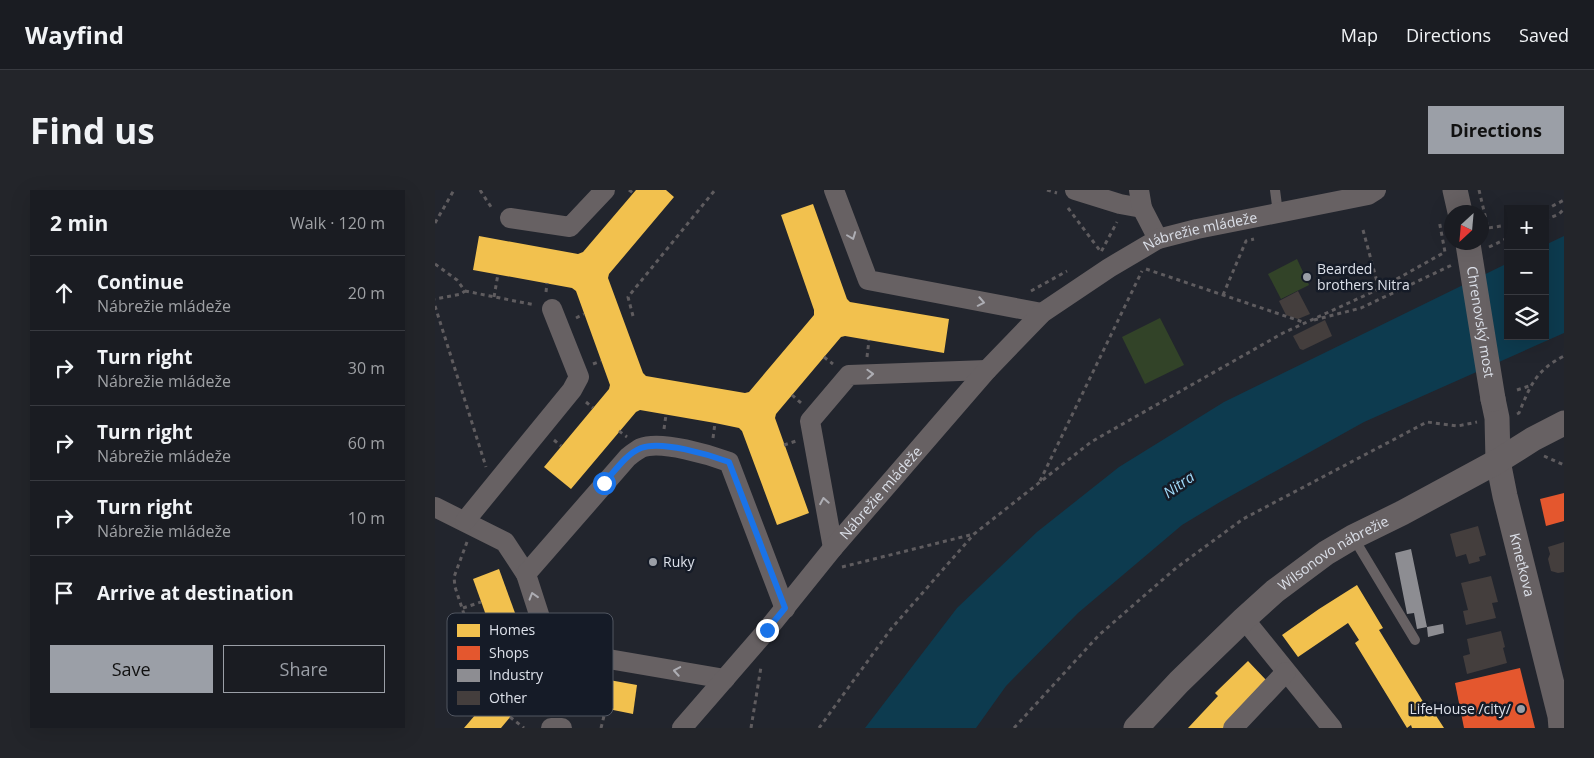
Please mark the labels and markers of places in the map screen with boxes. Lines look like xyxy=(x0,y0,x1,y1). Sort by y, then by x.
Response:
place label: Bearded brothers Nitra xyxy=(1317,259,1410,294)
marker: Bearded brothers Nitra xyxy=(1301,271,1313,283)
place label: Ruky xyxy=(663,552,696,571)
marker: Ruky xyxy=(647,556,659,568)
place label: LifeHouse /city/ xyxy=(1410,699,1511,718)
marker: LifeHouse /city/ xyxy=(1515,703,1527,715)

